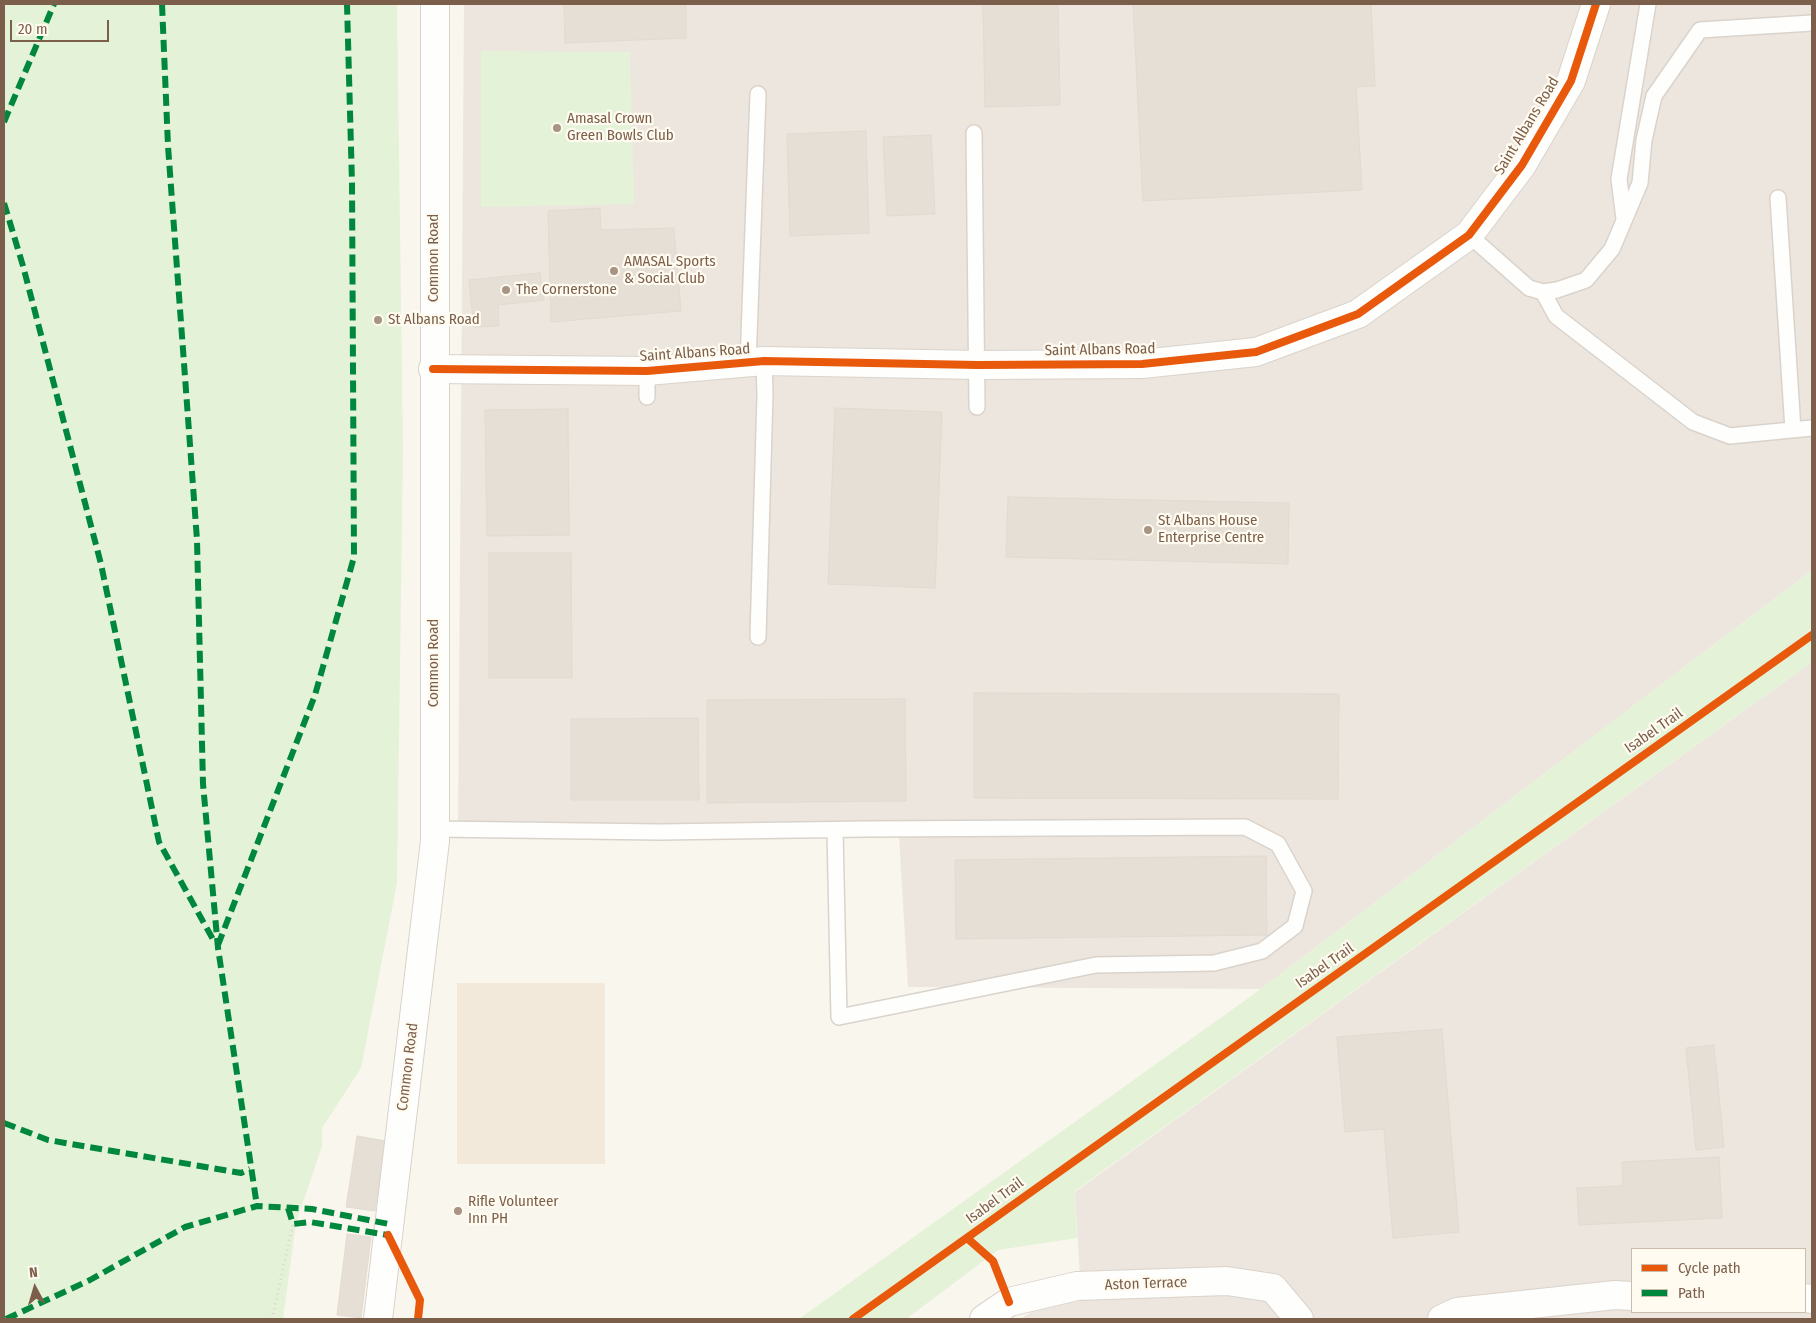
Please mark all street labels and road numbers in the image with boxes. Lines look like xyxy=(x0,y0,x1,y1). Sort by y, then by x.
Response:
street label: Saint Albans Road xyxy=(1491,74,1563,178)
street label: Common Road xyxy=(425,214,443,302)
street label: Saint Albans Road xyxy=(639,340,751,366)
street label: Saint Albans Road xyxy=(1044,340,1156,360)
street label: Common Road xyxy=(425,619,443,707)
street label: Isabel Trail xyxy=(1621,704,1687,758)
street label: Isabel Trail xyxy=(1292,939,1358,993)
street label: Common Road xyxy=(394,1022,422,1112)
street label: Isabel Trail xyxy=(963,1174,1027,1228)
street label: Aston Terrace xyxy=(1104,1274,1188,1294)

